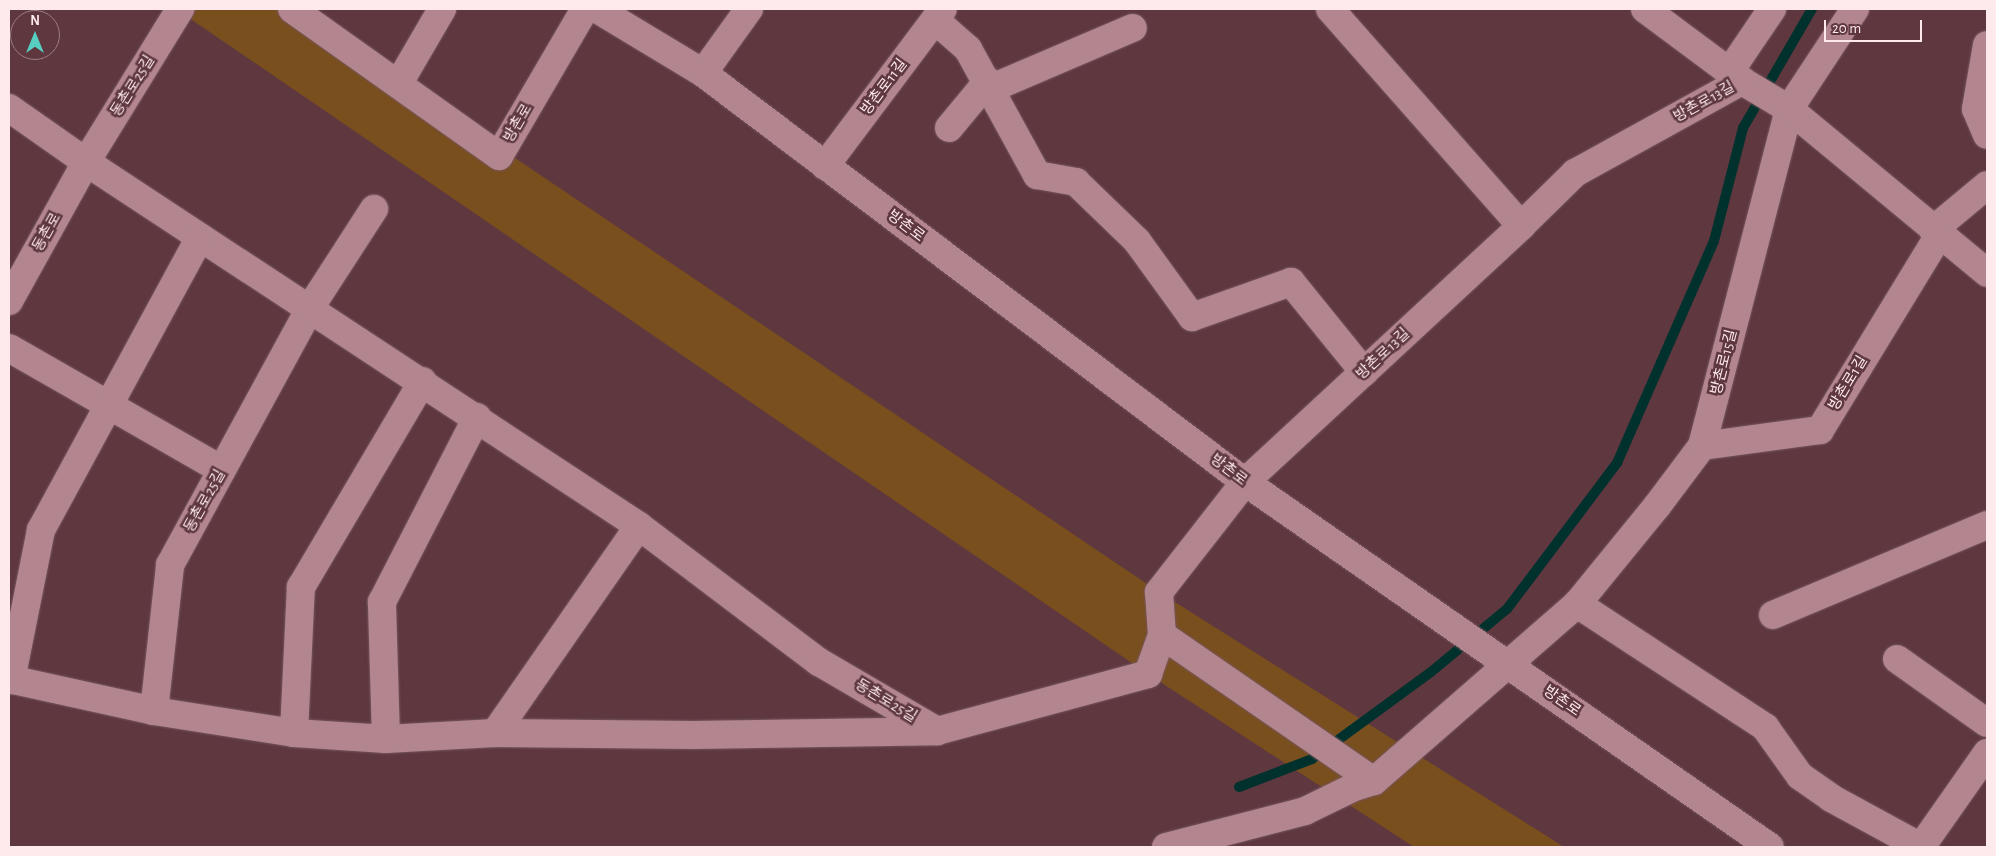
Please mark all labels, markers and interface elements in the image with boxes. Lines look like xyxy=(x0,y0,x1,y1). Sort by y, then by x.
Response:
north arrow xyxy=(10,10,60,60)
scale bar xyxy=(1826,10,1924,42)
text: N xyxy=(30,14,40,28)
text: 20 m xyxy=(1832,21,1861,36)
street label: 동촌로25길 xyxy=(107,52,159,120)
street label: 방촌로11길 xyxy=(857,55,911,119)
street label: 방촌로13길 xyxy=(1671,78,1737,126)
street label: 방촌로 xyxy=(500,101,536,145)
street label: 방촌로 xyxy=(884,206,928,246)
street label: 동촌로 xyxy=(29,210,65,254)
street label: 방촌로13길 xyxy=(1353,325,1413,383)
street label: 방촌로15길 xyxy=(1707,327,1741,397)
street label: 방촌로1길 xyxy=(1825,352,1871,414)
street label: 방촌로 xyxy=(1207,450,1251,490)
street label: 동촌로25길 xyxy=(181,467,229,535)
street label: 동촌로25길 xyxy=(852,676,920,726)
street label: 방촌로 xyxy=(1540,682,1584,720)

